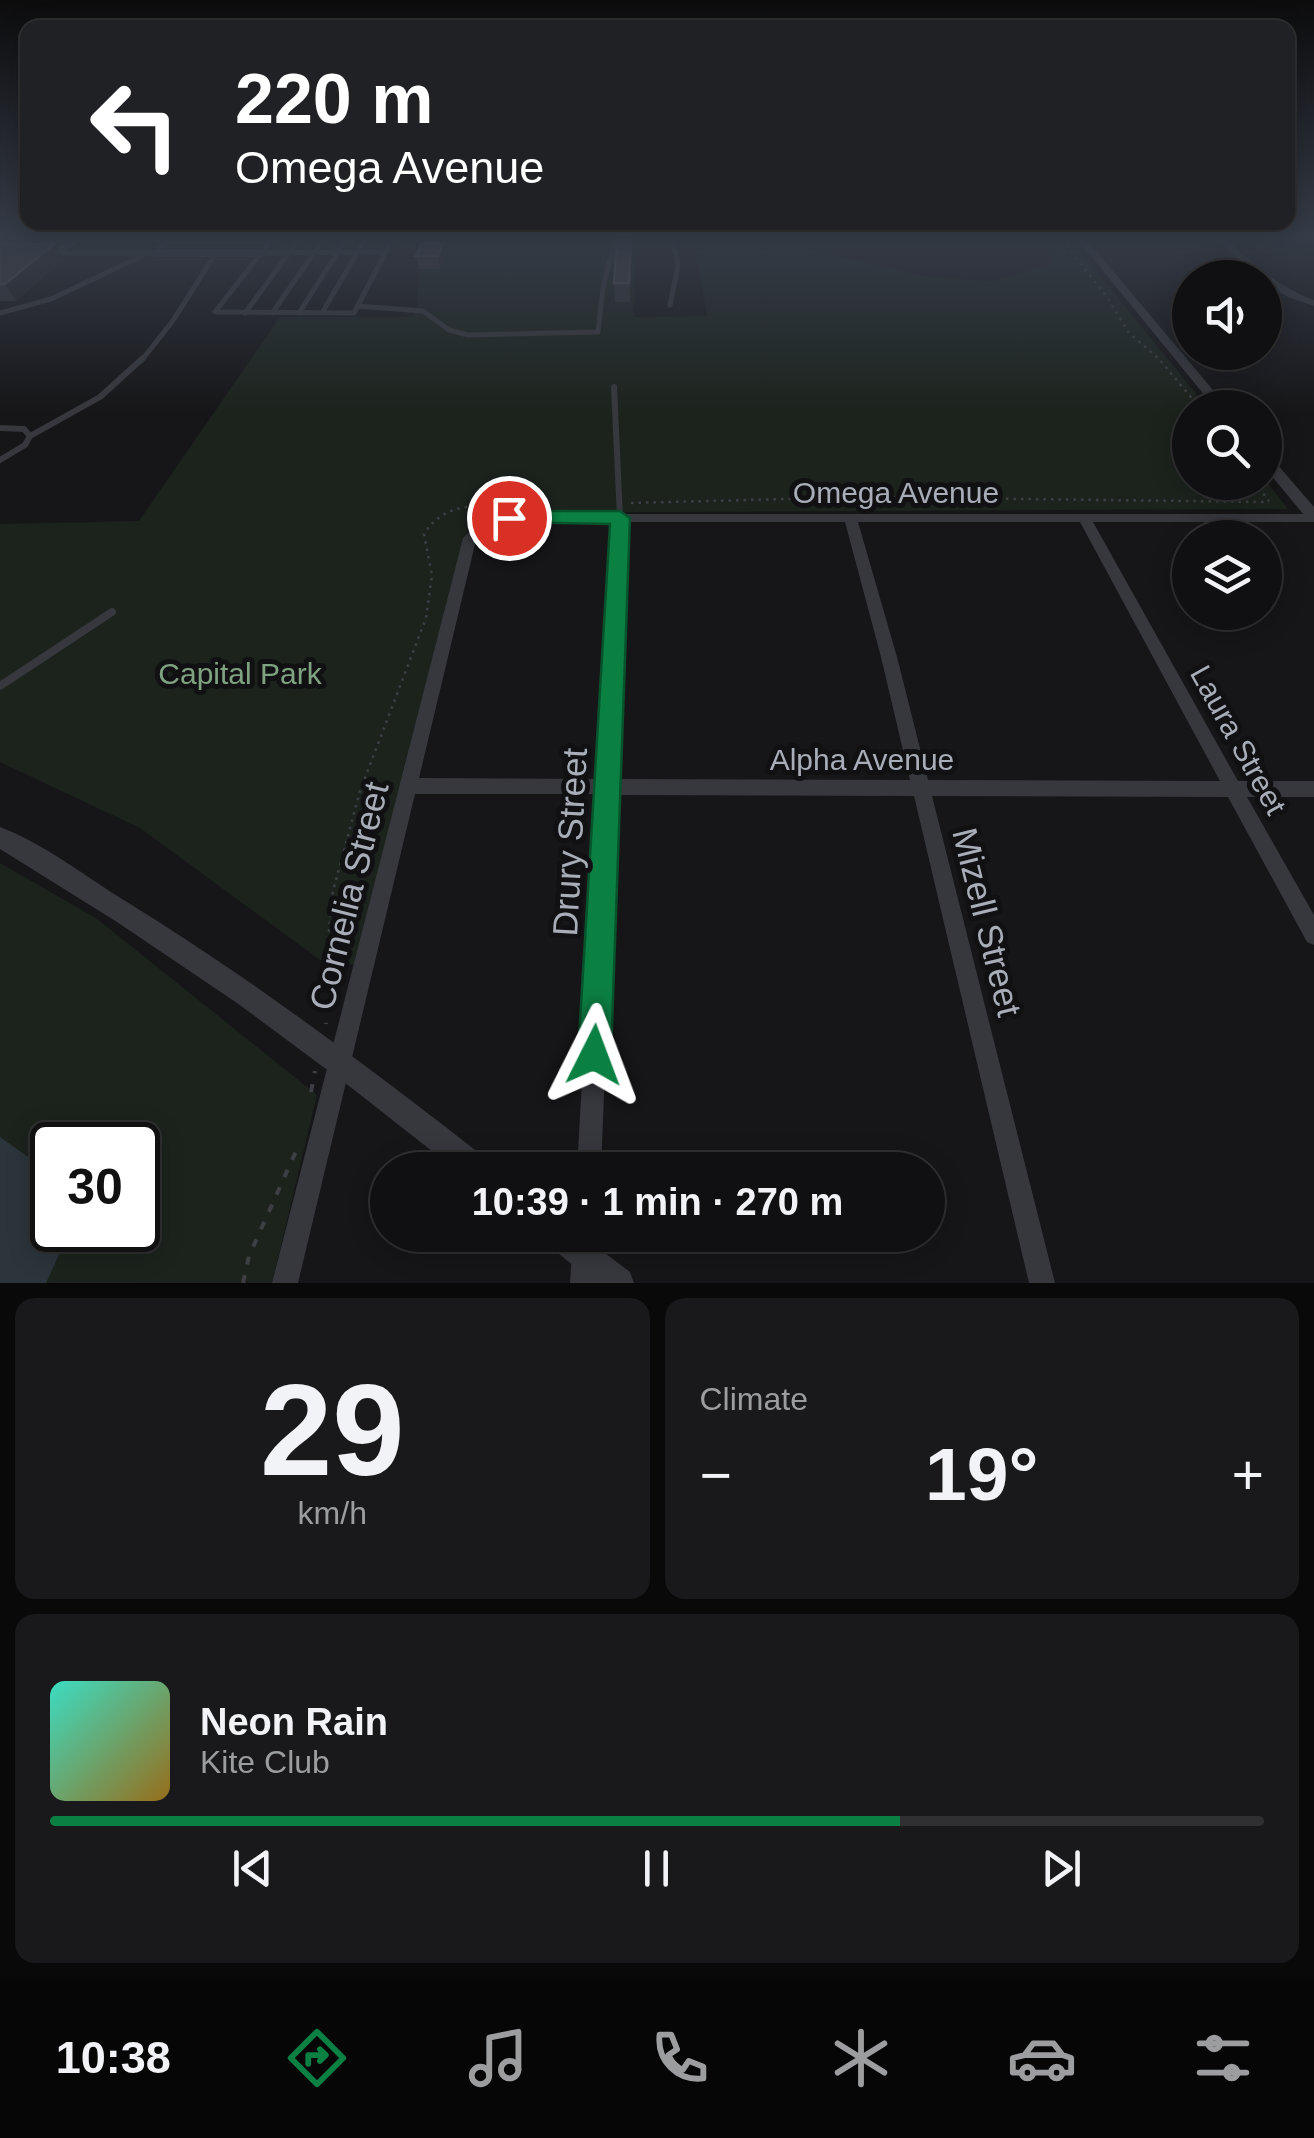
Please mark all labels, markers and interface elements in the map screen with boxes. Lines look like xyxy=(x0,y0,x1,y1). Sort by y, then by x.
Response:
icon: left xyxy=(70,60,200,190)
text: 220 m xyxy=(235,60,433,138)
text: Omega Avenue xyxy=(235,142,544,193)
map controls xyxy=(1172,260,1282,630)
button: sound xyxy=(1172,260,1282,370)
button: search xyxy=(1172,390,1282,500)
pin xyxy=(467,476,552,561)
street label: Omega Avenue xyxy=(793,476,999,509)
icon: arrive xyxy=(482,491,537,546)
button: layers xyxy=(1172,520,1282,630)
park label: Capital Park xyxy=(158,657,323,690)
street label: Laura Street xyxy=(1184,660,1293,821)
street label: Alpha Avenue xyxy=(770,743,954,776)
street label: Drury Street xyxy=(545,746,594,937)
street label: Cornelia Street xyxy=(301,778,396,1014)
street label: Mizell Street xyxy=(945,824,1030,1020)
position arrow xyxy=(542,1003,646,1107)
speed limit sign: 30 xyxy=(30,1122,160,1252)
text: 10:39 · 1 min · 270 m xyxy=(472,1181,843,1223)
text: 29 xyxy=(260,1357,405,1503)
text: Climate xyxy=(700,1381,808,1417)
text: 19° xyxy=(925,1432,1038,1516)
text: − xyxy=(700,1444,732,1506)
text: + xyxy=(1232,1444,1264,1506)
text: km/h xyxy=(298,1495,367,1531)
text: Neon Rain xyxy=(200,1701,388,1743)
text: Kite Club xyxy=(200,1744,330,1780)
icon: previous xyxy=(225,1841,280,1896)
icon: pause xyxy=(629,1841,684,1896)
icon: next xyxy=(1034,1841,1089,1896)
icon: directions xyxy=(282,2023,352,2093)
icon: music xyxy=(463,2023,533,2093)
icon: phone xyxy=(645,2023,715,2093)
icon: climate xyxy=(826,2023,896,2093)
icon: car xyxy=(1007,2023,1077,2093)
icon: filters xyxy=(1188,2023,1258,2093)
text: 10:38 xyxy=(56,2032,171,2083)

